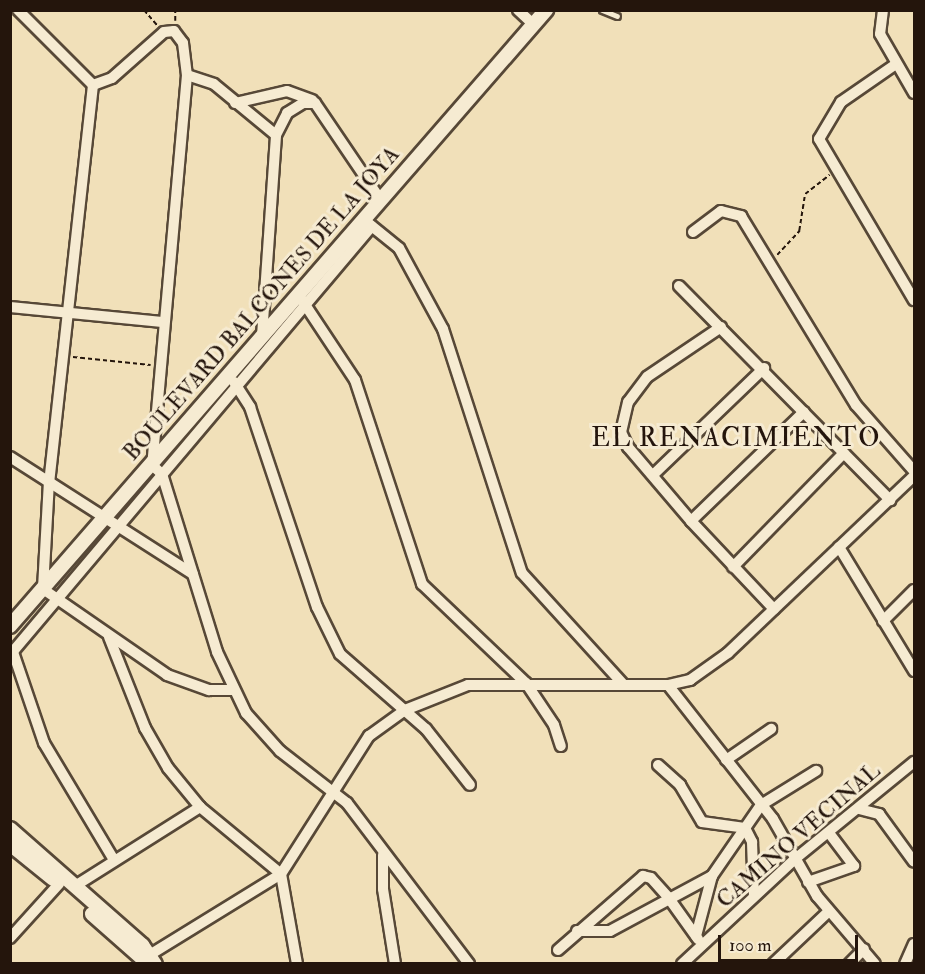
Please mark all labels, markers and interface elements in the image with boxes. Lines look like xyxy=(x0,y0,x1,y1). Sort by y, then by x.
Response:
street label: BOULEVARD BALCONES DE LA JOYA xyxy=(119,142,405,466)
district label: EL RENACIMIENTO xyxy=(591,423,881,455)
street label: CAMINO VECINAL xyxy=(712,758,886,914)
scale bar xyxy=(721,923,860,961)
text: 100 m xyxy=(729,934,772,957)

